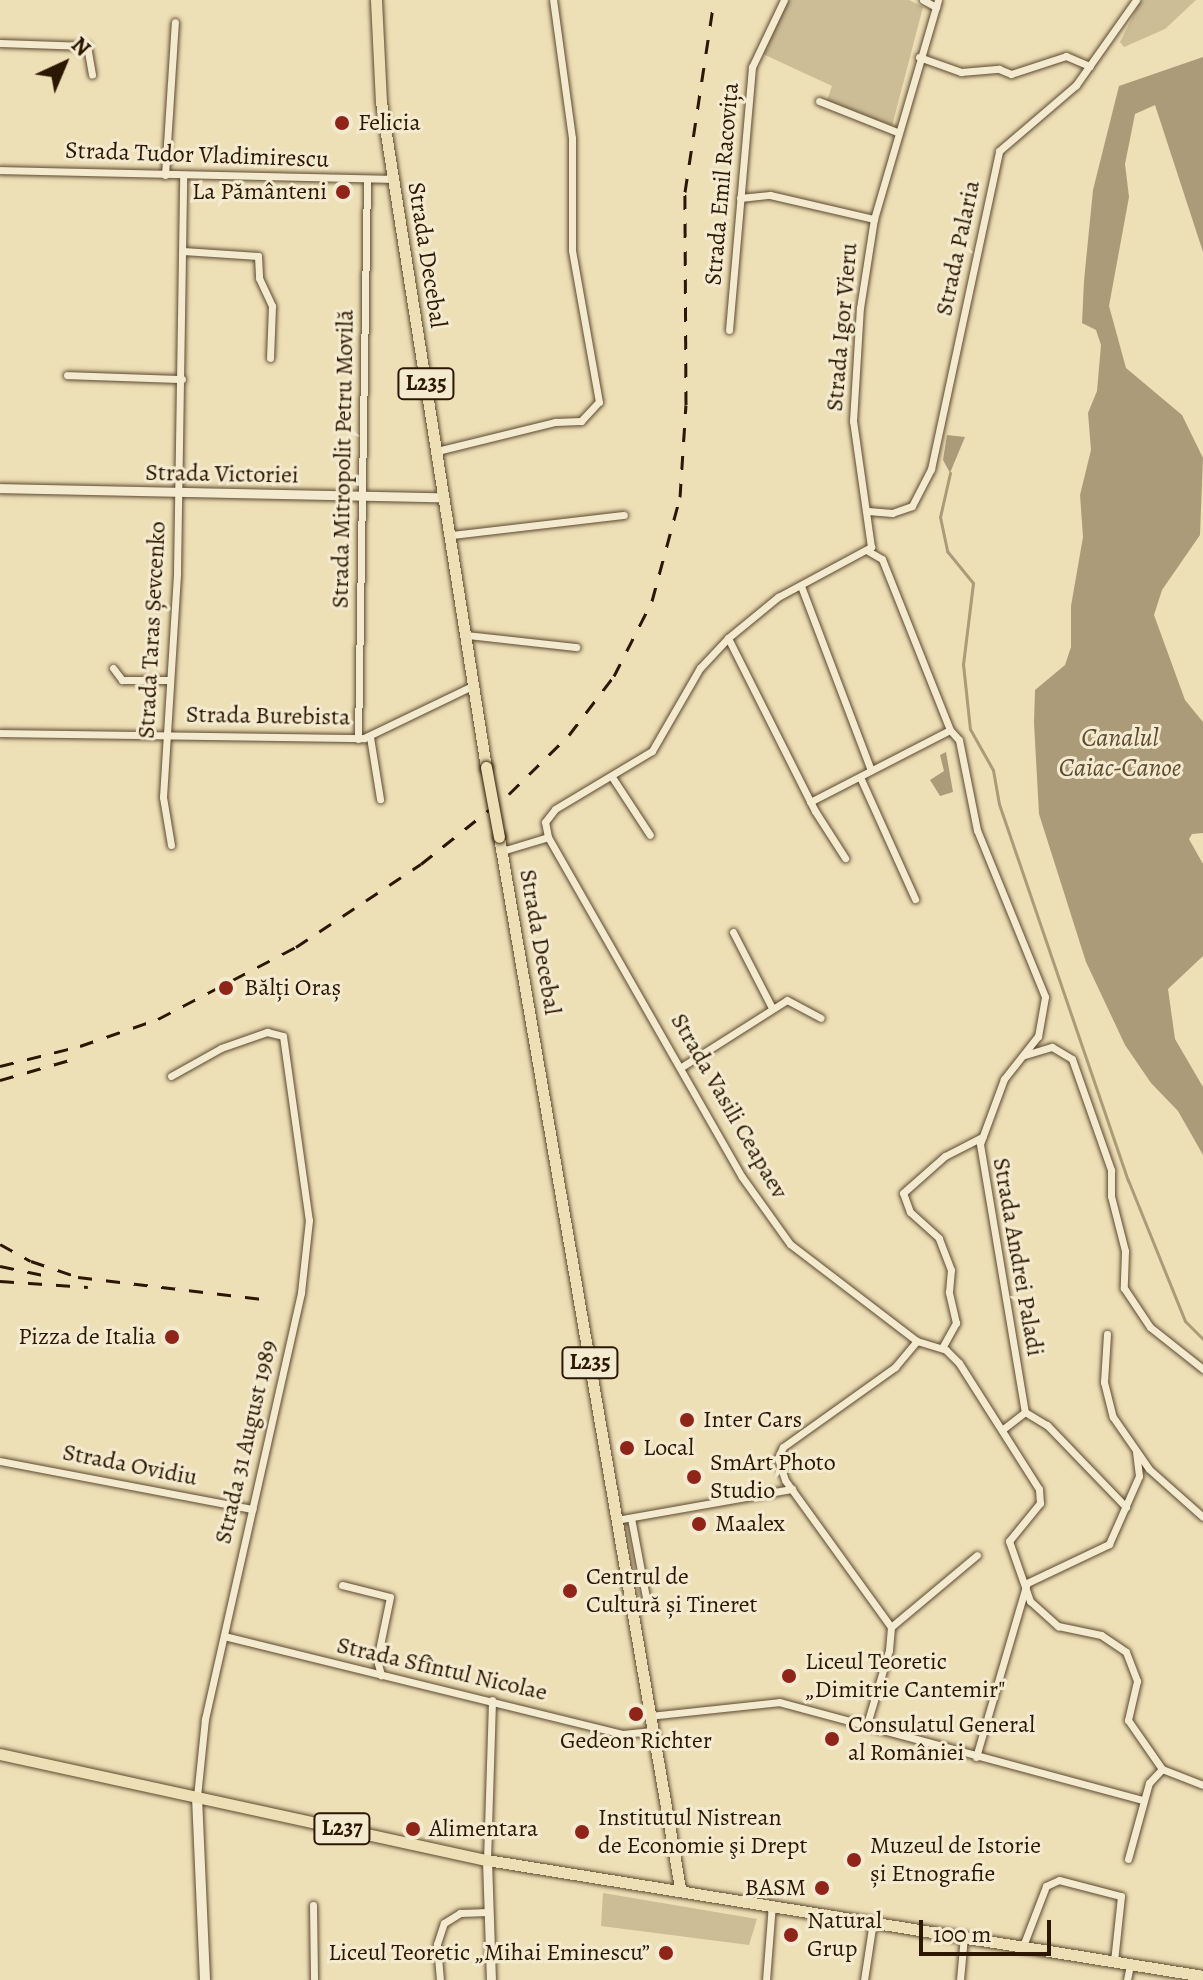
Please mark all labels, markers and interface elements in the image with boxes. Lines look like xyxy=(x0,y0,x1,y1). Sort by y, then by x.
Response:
north arrow xyxy=(24,24,104,104)
text: N xyxy=(64,30,97,63)
street label: Strada Emil Racovița xyxy=(699,81,745,287)
place label: Felicia xyxy=(358,109,421,137)
marker: Felicia xyxy=(333,114,351,132)
street label: Strada Tudor Vladimirescu xyxy=(65,136,329,174)
place label: La Pământeni xyxy=(192,178,327,206)
street label: Strada Palaria xyxy=(930,178,986,318)
street label: Strada Decebal xyxy=(401,180,453,330)
marker: La Pământeni xyxy=(334,183,352,201)
street label: Strada Igor Vieru xyxy=(820,242,864,412)
street label: Strada Mitropolit Petru Movilă xyxy=(326,309,360,609)
road number: L235 xyxy=(396,366,456,402)
street label: Strada Victoriei xyxy=(145,458,299,490)
street label: Strada Taras Șevcenko xyxy=(132,521,172,739)
street label: Strada Burebista xyxy=(186,700,350,732)
water label: Canalul Caiac-Canoe xyxy=(1059,722,1181,784)
street label: Strada Decebal xyxy=(513,867,567,1017)
place label: Bălți Oraș xyxy=(244,974,341,1002)
marker: Bălți Oraș xyxy=(215,977,237,999)
street label: Strada Vasili Ceapaev xyxy=(664,1008,794,1204)
street label: Strada Andrei Paladi xyxy=(986,1156,1050,1358)
place label: Pizza de Italia xyxy=(18,1323,156,1351)
marker: Pizza de Italia xyxy=(163,1328,181,1346)
street label: Strada 31 August 1989 xyxy=(209,1337,283,1547)
road number: L235 xyxy=(560,1345,620,1381)
place label: Inter Cars xyxy=(703,1406,802,1434)
marker: Inter Cars xyxy=(678,1411,696,1429)
place label: Local xyxy=(643,1434,694,1462)
street label: Strada Ovidiu xyxy=(60,1438,200,1492)
marker: Local xyxy=(618,1439,636,1457)
place label: SmArt Photo Studio xyxy=(710,1449,836,1505)
marker: SmArt Photo Studio xyxy=(685,1468,703,1486)
place label: Maalex xyxy=(715,1510,785,1538)
marker: Maalex xyxy=(690,1515,708,1533)
place label: Centrul de Cultură și Tineret xyxy=(586,1563,758,1619)
marker: Centrul de Cultură și Tineret xyxy=(561,1582,579,1600)
street label: Strada Sfîntul Nicolae xyxy=(334,1631,550,1707)
place label: Liceul Teoretic „Dimitrie Cantemir" xyxy=(805,1648,1005,1704)
marker: Liceul Teoretic „Dimitrie Cantemir" xyxy=(780,1667,798,1685)
marker: Gedeon Richter xyxy=(627,1705,645,1723)
place label: Consulatul General al României xyxy=(848,1711,1035,1767)
place label: Gedeon Richter xyxy=(560,1727,712,1755)
marker: Consulatul General al României xyxy=(823,1730,841,1748)
place label: Institutul Nistrean de Economie şi Drept xyxy=(598,1804,807,1860)
road number: L237 xyxy=(312,1811,372,1847)
place label: Alimentara xyxy=(429,1815,538,1843)
marker: Alimentara xyxy=(404,1820,422,1838)
marker: Institutul Nistrean de Economie şi Drept xyxy=(573,1823,591,1841)
place label: Muzeul de Istorie și Etnografie xyxy=(870,1832,1041,1888)
marker: Muzeul de Istorie și Etnografie xyxy=(845,1851,863,1869)
place label: BASM xyxy=(745,1874,806,1902)
marker: BASM xyxy=(813,1879,831,1897)
scale bar xyxy=(923,1904,1055,1954)
place label: Natural Grup xyxy=(807,1907,882,1963)
text: 100 m xyxy=(933,1918,992,1950)
marker: Natural Grup xyxy=(782,1926,800,1944)
place label: Liceul Teoretic „Mihai Eminescu” xyxy=(328,1939,650,1967)
marker: Liceul Teoretic „Mihai Eminescu” xyxy=(657,1944,675,1962)

